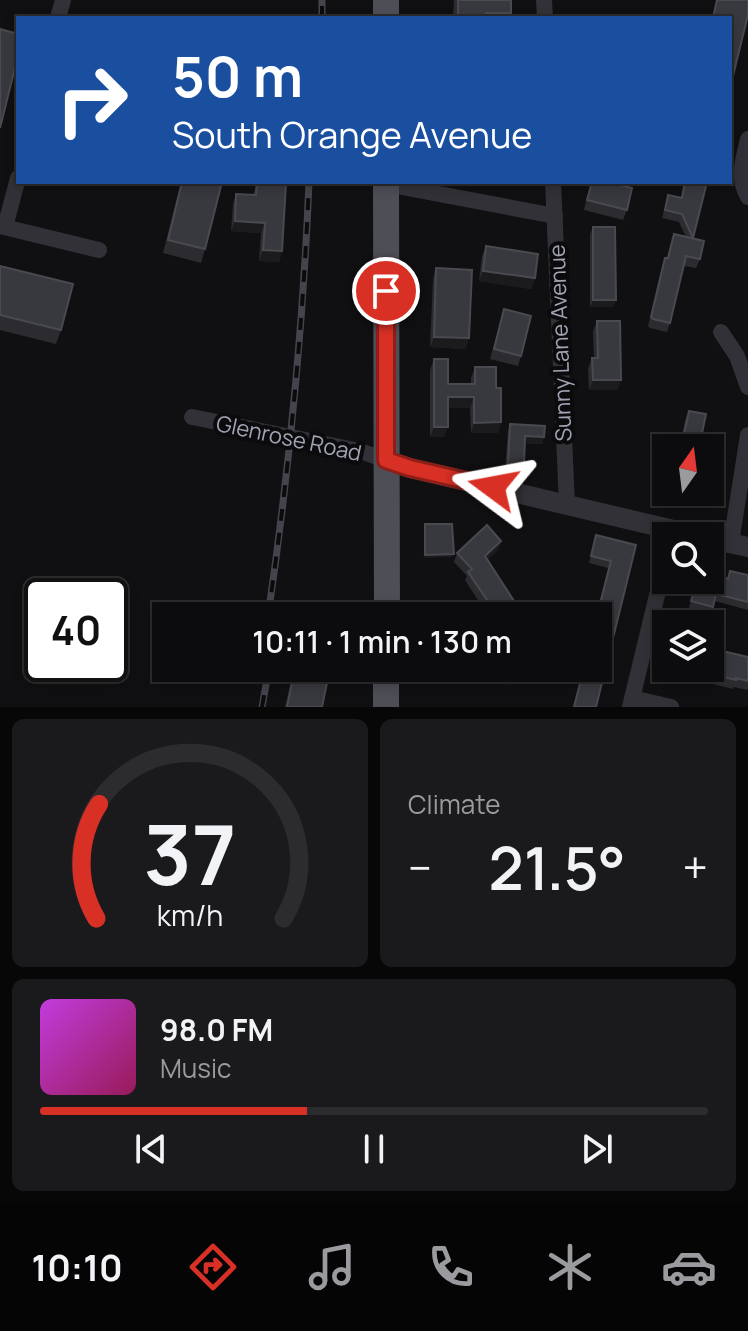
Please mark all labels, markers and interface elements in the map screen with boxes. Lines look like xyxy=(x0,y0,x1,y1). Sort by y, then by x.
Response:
text: 50 m xyxy=(172,37,303,114)
icon: right xyxy=(40,48,144,152)
text: South Orange Avenue xyxy=(172,110,532,159)
street label: Sunny Lane Avenue xyxy=(542,244,578,442)
pin xyxy=(352,257,420,325)
icon: arrive xyxy=(364,269,408,313)
street label: Glenrose Road xyxy=(214,408,364,468)
north arrow xyxy=(652,434,724,506)
map controls xyxy=(652,434,724,682)
position arrow xyxy=(451,445,535,529)
button: search xyxy=(652,522,724,594)
speed limit sign: 40 xyxy=(24,578,128,682)
button: layers xyxy=(652,610,724,682)
text: 10:11 · 1 min · 130 m xyxy=(252,621,512,662)
text: Climate xyxy=(408,786,500,822)
text: 37 xyxy=(144,796,236,910)
text: 21.5° xyxy=(489,826,626,908)
text: − xyxy=(408,837,432,897)
text: + xyxy=(683,837,708,897)
text: km/h xyxy=(157,896,223,935)
text: 98.0 FM xyxy=(160,1009,273,1050)
text: Music xyxy=(160,1050,231,1086)
icon: previous xyxy=(129,1127,173,1171)
icon: pause xyxy=(352,1127,396,1171)
icon: next xyxy=(575,1127,619,1171)
icon: directions xyxy=(185,1239,241,1295)
icon: music xyxy=(304,1239,360,1295)
icon: phone xyxy=(423,1239,479,1295)
icon: climate xyxy=(542,1239,598,1295)
icon: car xyxy=(661,1239,717,1295)
text: 10:10 xyxy=(31,1243,123,1292)

